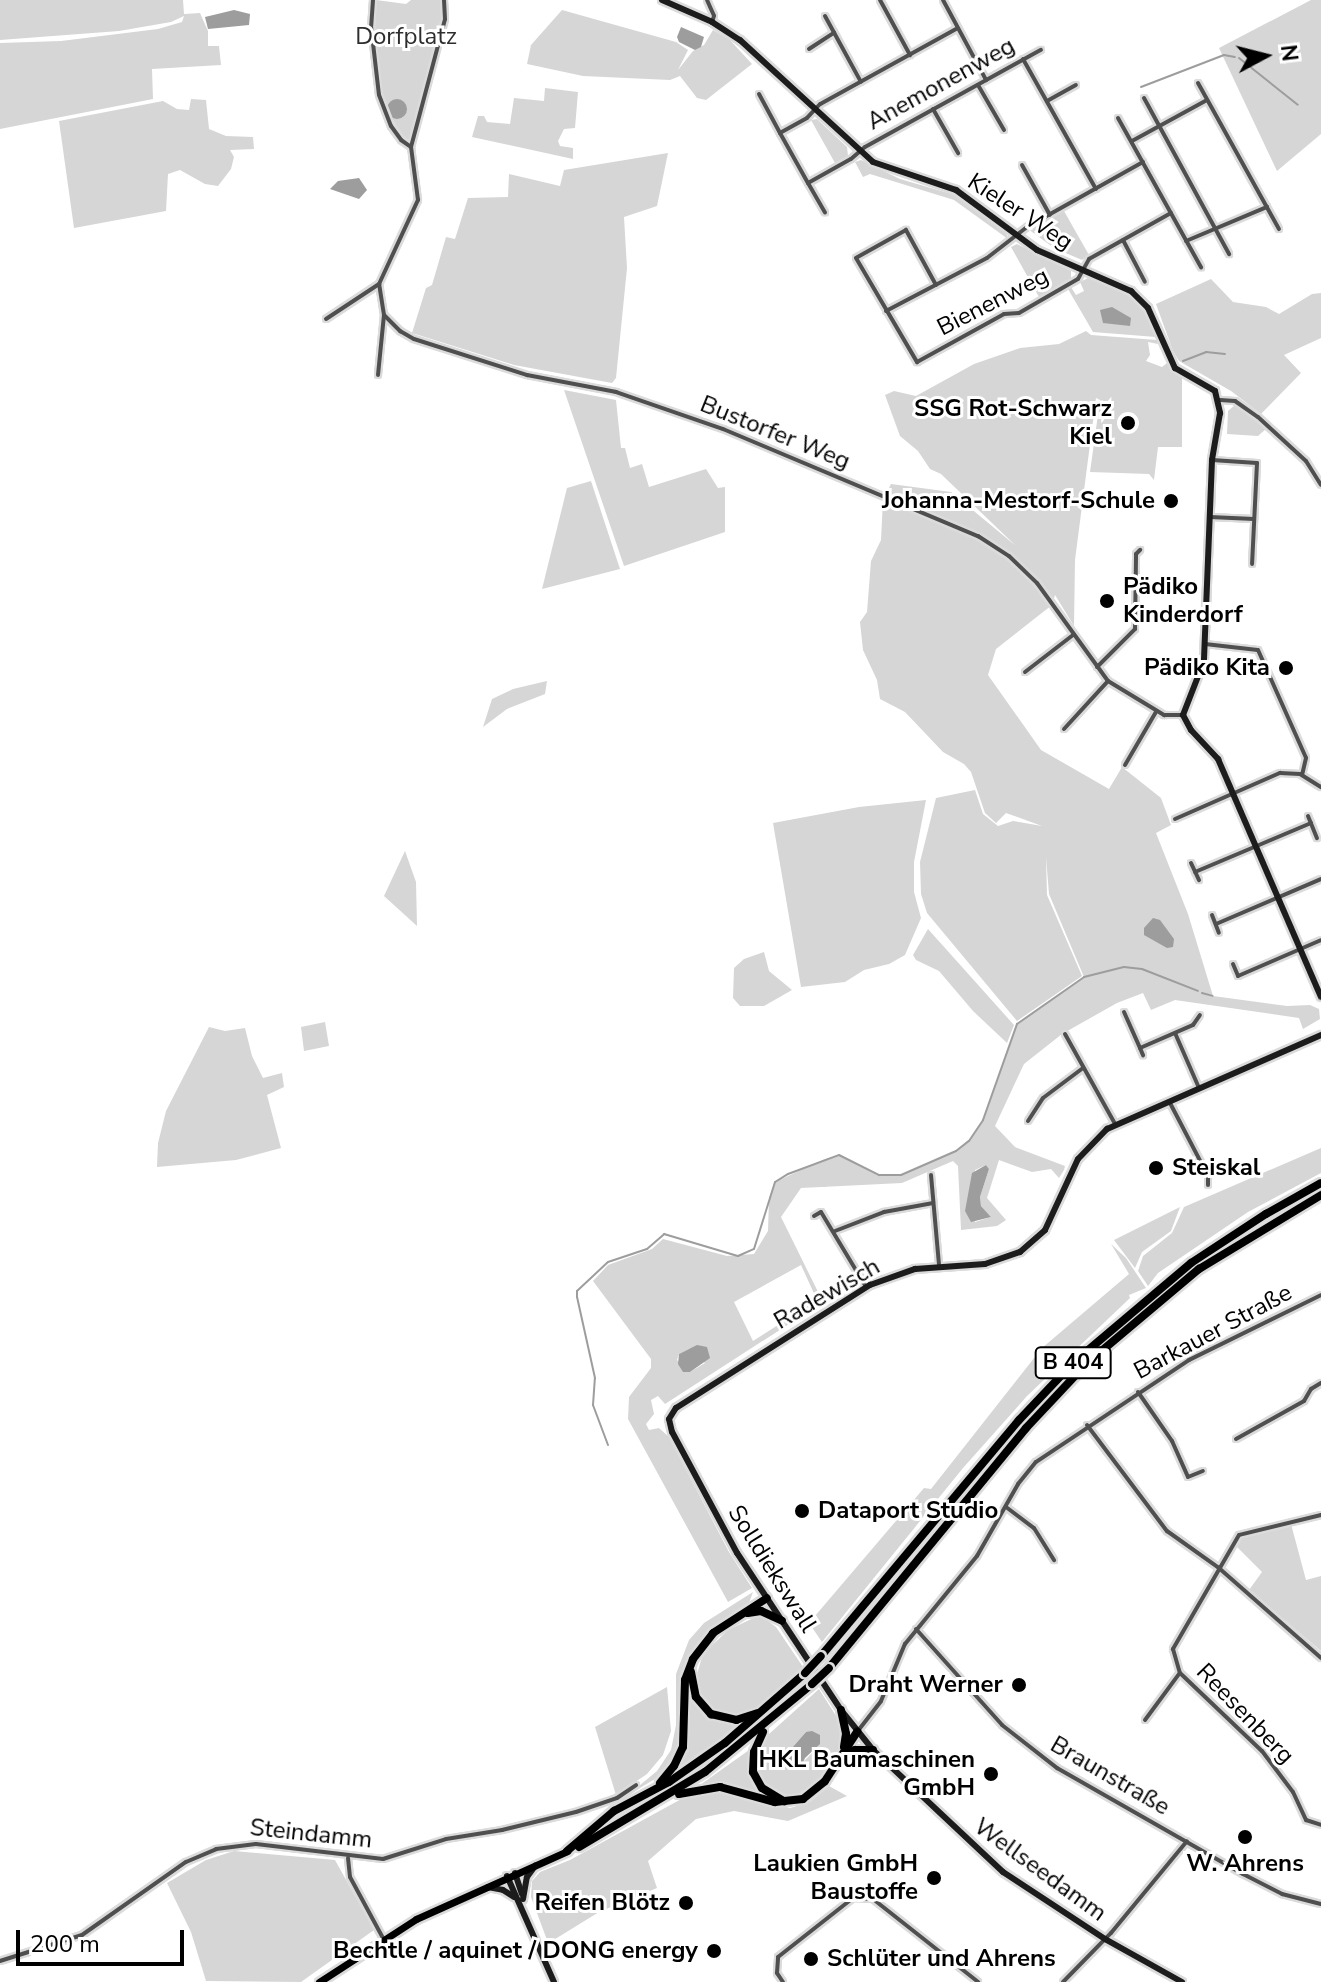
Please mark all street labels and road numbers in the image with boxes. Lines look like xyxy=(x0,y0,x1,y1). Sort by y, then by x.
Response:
street label: Anemonenweg xyxy=(862,32,1020,136)
street label: Kieler Weg xyxy=(962,167,1078,257)
street label: Bienenweg xyxy=(932,262,1054,342)
street label: Bustorfer Weg xyxy=(696,390,854,476)
street label: Radewisch xyxy=(769,1252,885,1336)
street label: Barkauer Straße xyxy=(1129,1278,1297,1386)
road number: B 404 xyxy=(1033,1345,1113,1381)
street label: Solldiekswall xyxy=(722,1500,822,1638)
street label: Reesenberg xyxy=(1190,1658,1300,1770)
street label: Braunstraße xyxy=(1045,1730,1175,1822)
street label: Wellseedamm xyxy=(968,1812,1112,1928)
street label: Steindamm xyxy=(248,1813,374,1855)

